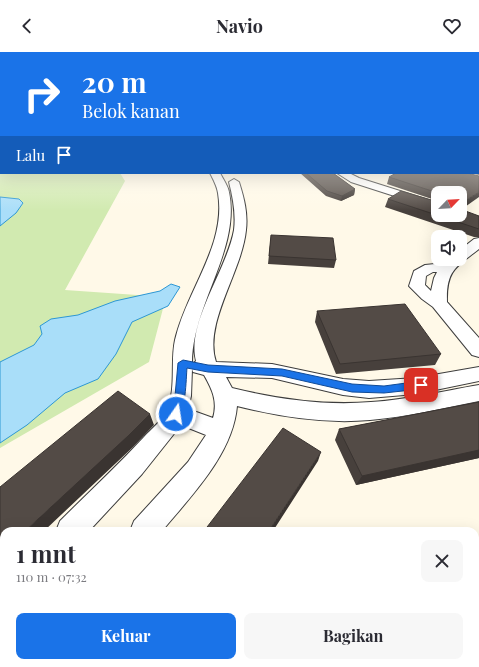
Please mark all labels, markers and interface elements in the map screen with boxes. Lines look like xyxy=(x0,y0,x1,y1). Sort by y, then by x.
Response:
text: Navio xyxy=(216,14,263,38)
icon: back xyxy=(16,15,38,37)
icon: heart xyxy=(441,15,463,37)
text: 20 m xyxy=(82,63,147,100)
icon: right xyxy=(16,68,68,120)
text: Belok kanan xyxy=(82,99,180,123)
icon: arrive xyxy=(53,144,75,166)
text: Lalu xyxy=(16,145,45,165)
north arrow xyxy=(431,186,467,222)
map controls xyxy=(431,186,467,266)
button: sound xyxy=(431,230,467,266)
pin xyxy=(404,368,438,402)
icon: arrive xyxy=(410,374,432,396)
position arrow xyxy=(155,393,197,435)
text: 1 mnt xyxy=(16,537,76,569)
button: close xyxy=(421,540,463,582)
text: 110 m · 07:32 xyxy=(16,568,87,585)
button: Keluar xyxy=(16,613,236,659)
button: Bagikan xyxy=(244,613,463,659)

